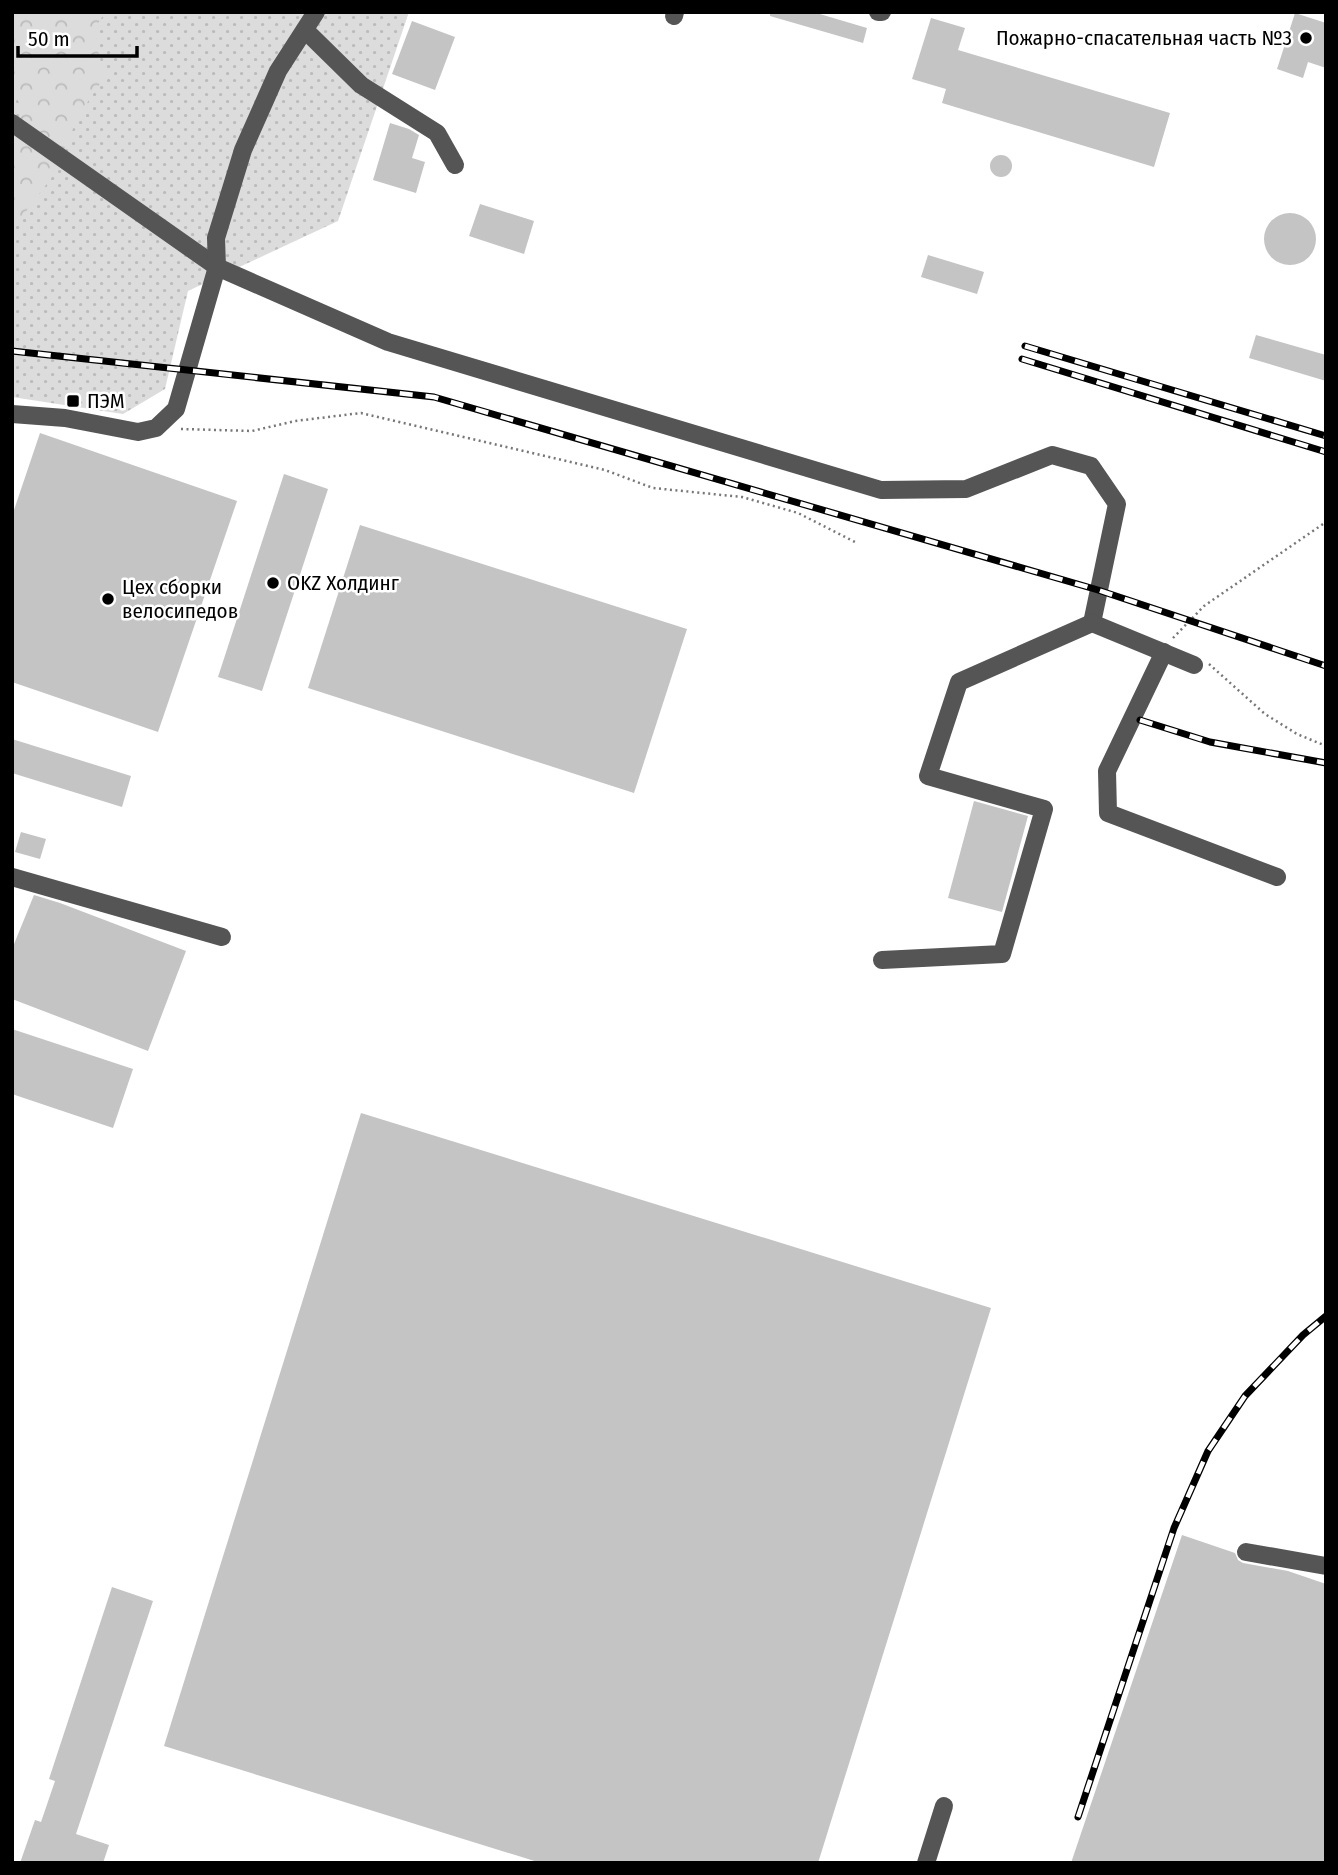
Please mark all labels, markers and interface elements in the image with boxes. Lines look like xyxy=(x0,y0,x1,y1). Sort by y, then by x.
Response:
scale bar xyxy=(18,14,136,58)
place label: Пожарно-спасательная часть №3 xyxy=(996,25,1292,51)
text: 50 m xyxy=(28,26,70,52)
marker: Пожарно-спасательная часть №3 xyxy=(1298,30,1314,46)
place label: ПЭМ xyxy=(87,388,125,414)
marker: ПЭМ xyxy=(65,393,81,409)
place label: OKZ Холдинг xyxy=(287,570,400,596)
place label: Цех сборки велосипедов xyxy=(122,574,238,624)
marker: OKZ Холдинг xyxy=(265,575,281,591)
marker: Цех сборки велосипедов xyxy=(100,591,116,607)

